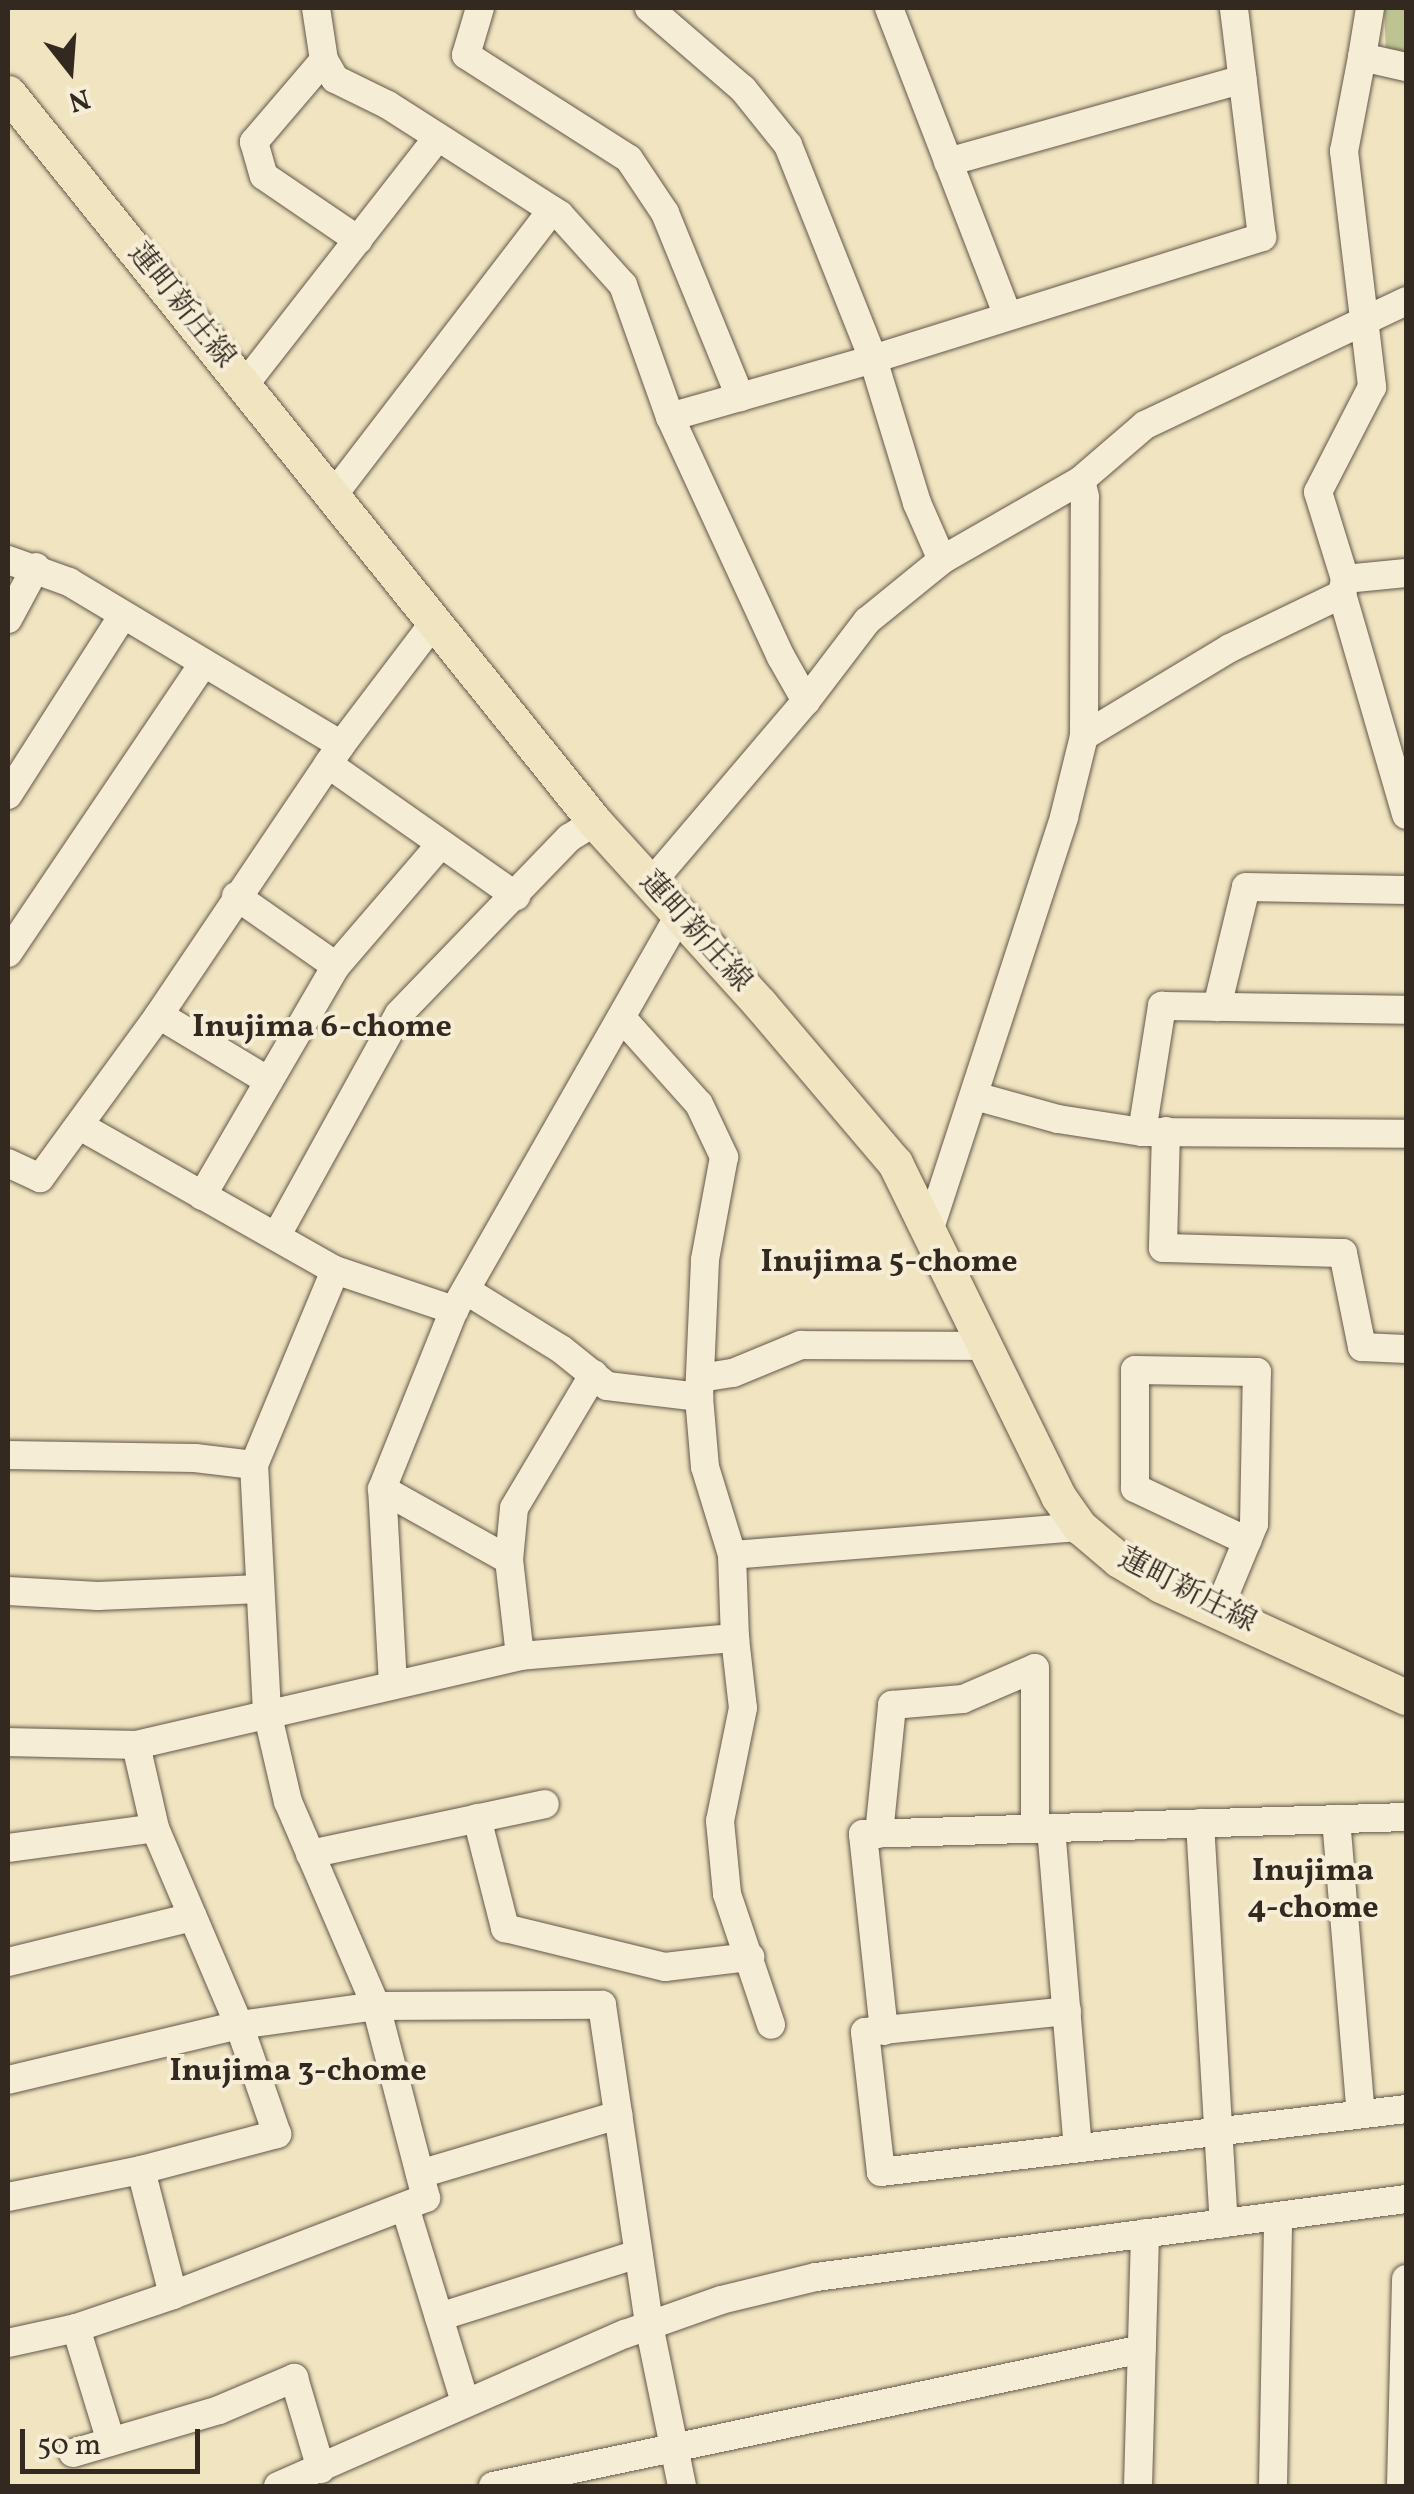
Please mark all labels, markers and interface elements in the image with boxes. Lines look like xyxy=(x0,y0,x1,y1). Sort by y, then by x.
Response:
north arrow xyxy=(20,20,120,120)
text: N xyxy=(64,78,94,121)
street label: 蓮町新庄線 xyxy=(120,236,242,376)
street label: 蓮町新庄線 xyxy=(631,864,759,1000)
district label: Inujima 6-chome xyxy=(192,1009,452,1047)
district label: Inujima 5-chome xyxy=(761,1244,1017,1282)
street label: 蓮町新庄線 xyxy=(1112,1541,1262,1641)
district label: Inujima 4-chome xyxy=(1247,1854,1379,1929)
district label: Inujima 3-chome xyxy=(169,2053,427,2091)
scale bar xyxy=(25,2409,205,2471)
text: 50 m xyxy=(37,2425,101,2467)

